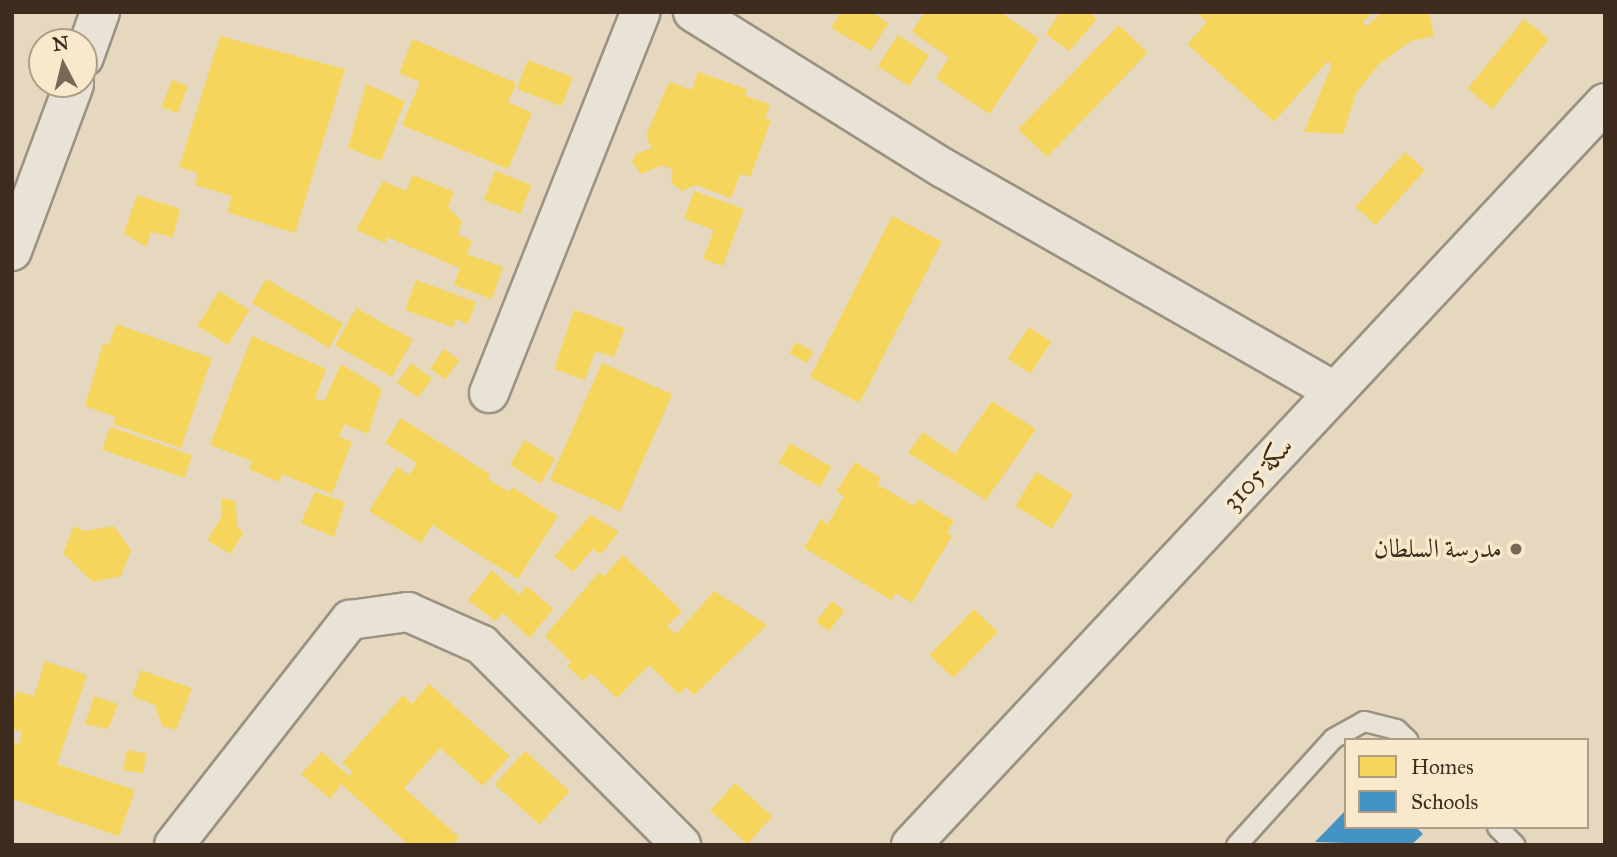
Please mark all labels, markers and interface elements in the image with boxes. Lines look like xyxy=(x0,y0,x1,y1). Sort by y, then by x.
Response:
north arrow xyxy=(28,28,98,98)
text: N xyxy=(51,31,70,56)
street label: سكة 3105 xyxy=(1216,431,1300,517)
place label: مدرسة السلطان xyxy=(1374,533,1502,565)
marker: مدرسة السلطان xyxy=(1508,541,1524,557)
legend xyxy=(1344,738,1589,829)
text: Homes xyxy=(1411,754,1474,780)
text: Schools xyxy=(1411,789,1478,815)

